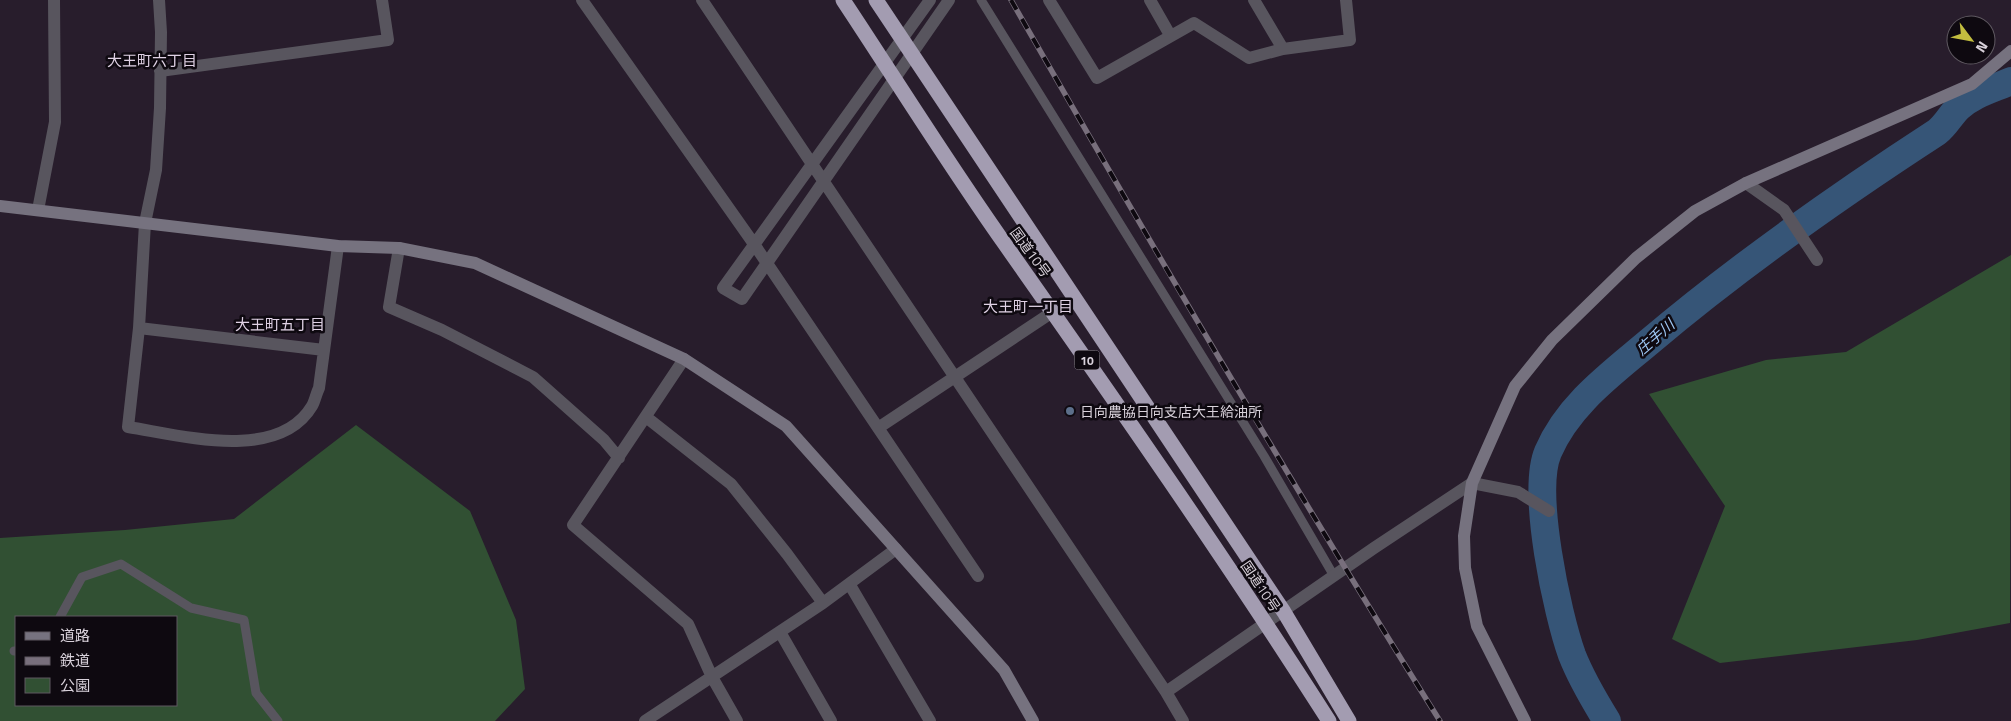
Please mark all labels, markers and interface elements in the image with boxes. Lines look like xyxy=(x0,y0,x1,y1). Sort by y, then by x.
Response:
north arrow xyxy=(1946,15,1996,65)
text: N xyxy=(1971,37,1994,57)
district label: 大王町六丁目 xyxy=(107,49,197,72)
street label: 国道10号 xyxy=(1006,222,1056,282)
district label: 大王町一丁目 xyxy=(983,295,1073,318)
water label: 庄手川 xyxy=(1630,312,1681,360)
district label: 大王町五丁目 xyxy=(235,313,325,336)
road number: 10 xyxy=(1074,350,1100,370)
place label: 日向農協日向支店大王給油所 xyxy=(1080,401,1262,422)
marker: 日向農協日向支店大王給油所 xyxy=(1064,405,1076,417)
street label: 国道10号 xyxy=(1236,556,1286,616)
legend xyxy=(15,616,178,706)
text: 道路 xyxy=(60,624,90,647)
text: 鉄道 xyxy=(60,649,90,672)
text: 公園 xyxy=(60,674,90,697)

